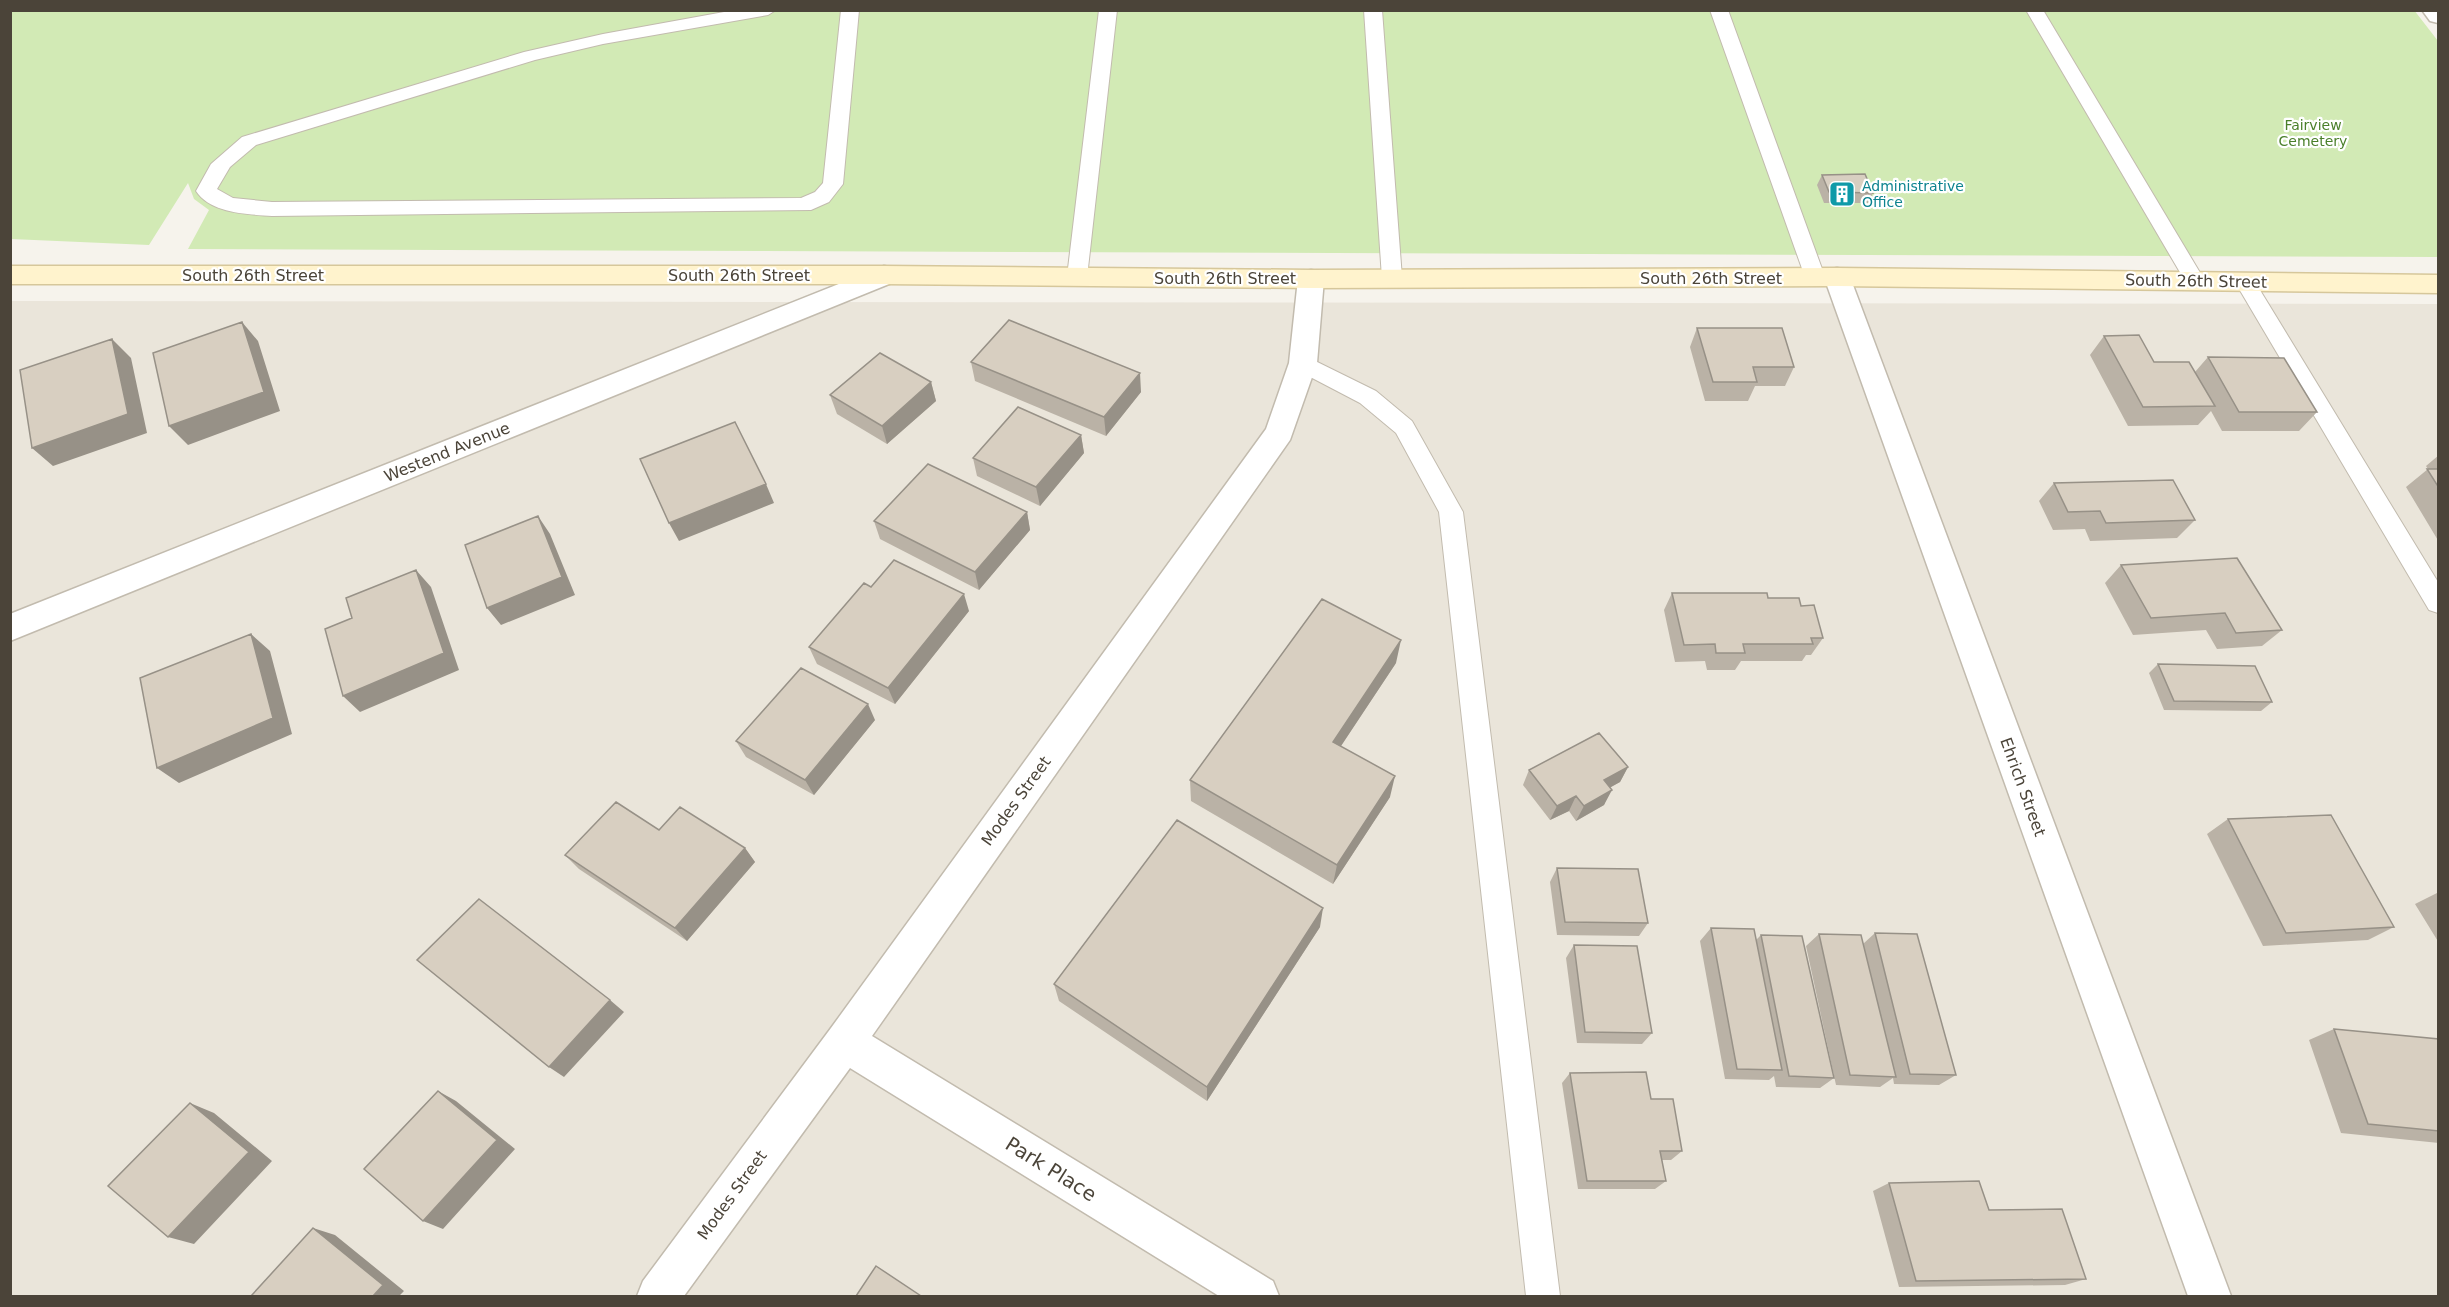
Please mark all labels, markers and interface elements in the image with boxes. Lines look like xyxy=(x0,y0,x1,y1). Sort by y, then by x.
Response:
park label: Fairview Cemetery xyxy=(2279,117,2347,149)
place label: Administrative Office xyxy=(1862,178,1964,210)
building icon: Administrative Office xyxy=(1827,179,1857,209)
street label: South 26th Street xyxy=(182,266,324,285)
street label: South 26th Street xyxy=(668,266,810,285)
street label: South 26th Street xyxy=(1154,269,1296,288)
street label: South 26th Street xyxy=(1640,269,1782,288)
street label: South 26th Street xyxy=(2125,270,2267,292)
street label: Westend Avenue xyxy=(381,418,513,486)
street label: Ehrich Street xyxy=(1996,735,2050,839)
street label: Modes Street xyxy=(977,753,1055,849)
street label: Park Place xyxy=(1001,1132,1101,1206)
street label: Modes Street xyxy=(693,1147,771,1243)

